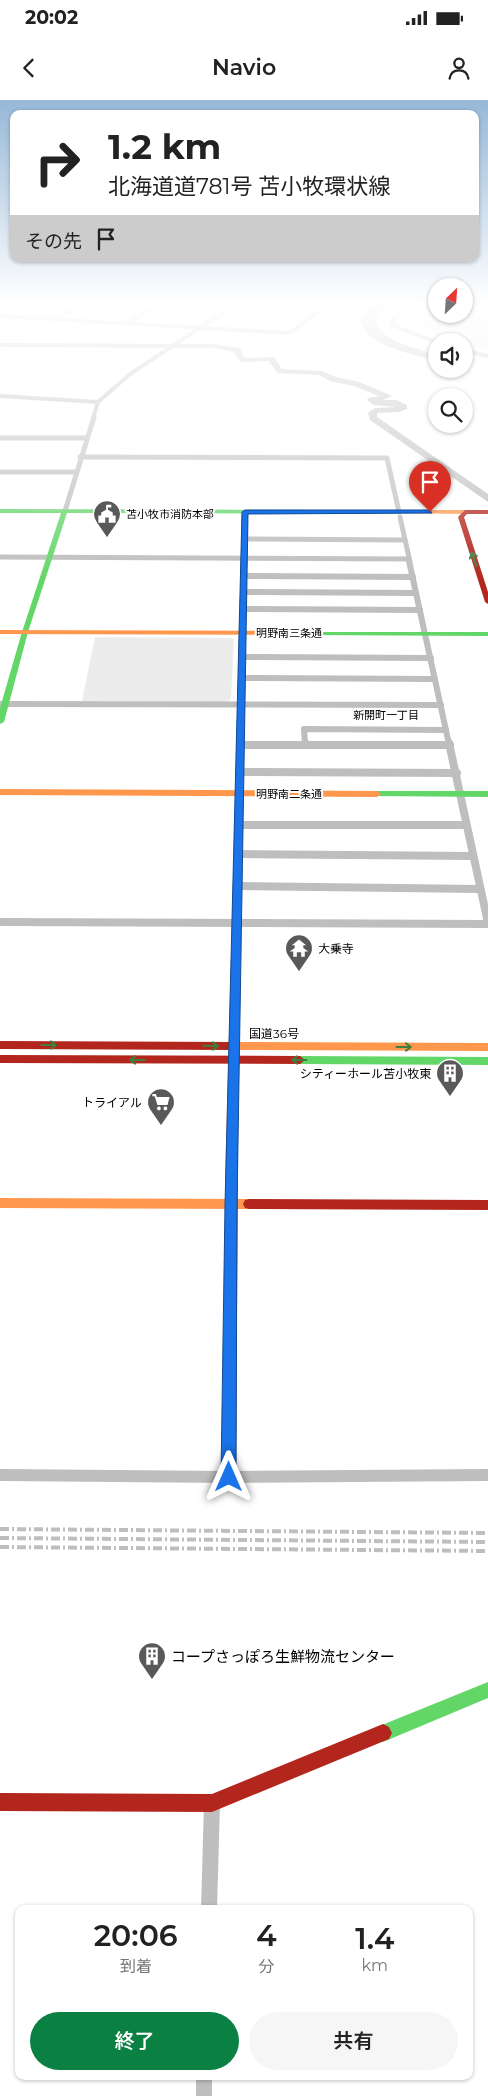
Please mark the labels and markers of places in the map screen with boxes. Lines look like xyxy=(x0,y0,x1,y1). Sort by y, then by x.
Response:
pin xyxy=(409,461,451,512)
public building icon: 苫小牧市消防本部 xyxy=(92,499,122,538)
place label: 苫小牧市消防本部 xyxy=(126,507,214,521)
temple icon: 大乗寺 xyxy=(284,933,314,972)
place label: 大乗寺 xyxy=(318,941,354,956)
building icon: シティーホール苫小牧東 xyxy=(435,1058,465,1097)
place label: シティーホール苫小牧東 xyxy=(300,1066,431,1081)
supermarket icon: トライアル xyxy=(146,1087,176,1126)
place label: トライアル xyxy=(82,1095,142,1110)
building icon: コープさっぽろ生鮮物流センター xyxy=(137,1641,167,1680)
place label: コープさっぽろ生鮮物流センター xyxy=(171,1647,395,1666)

